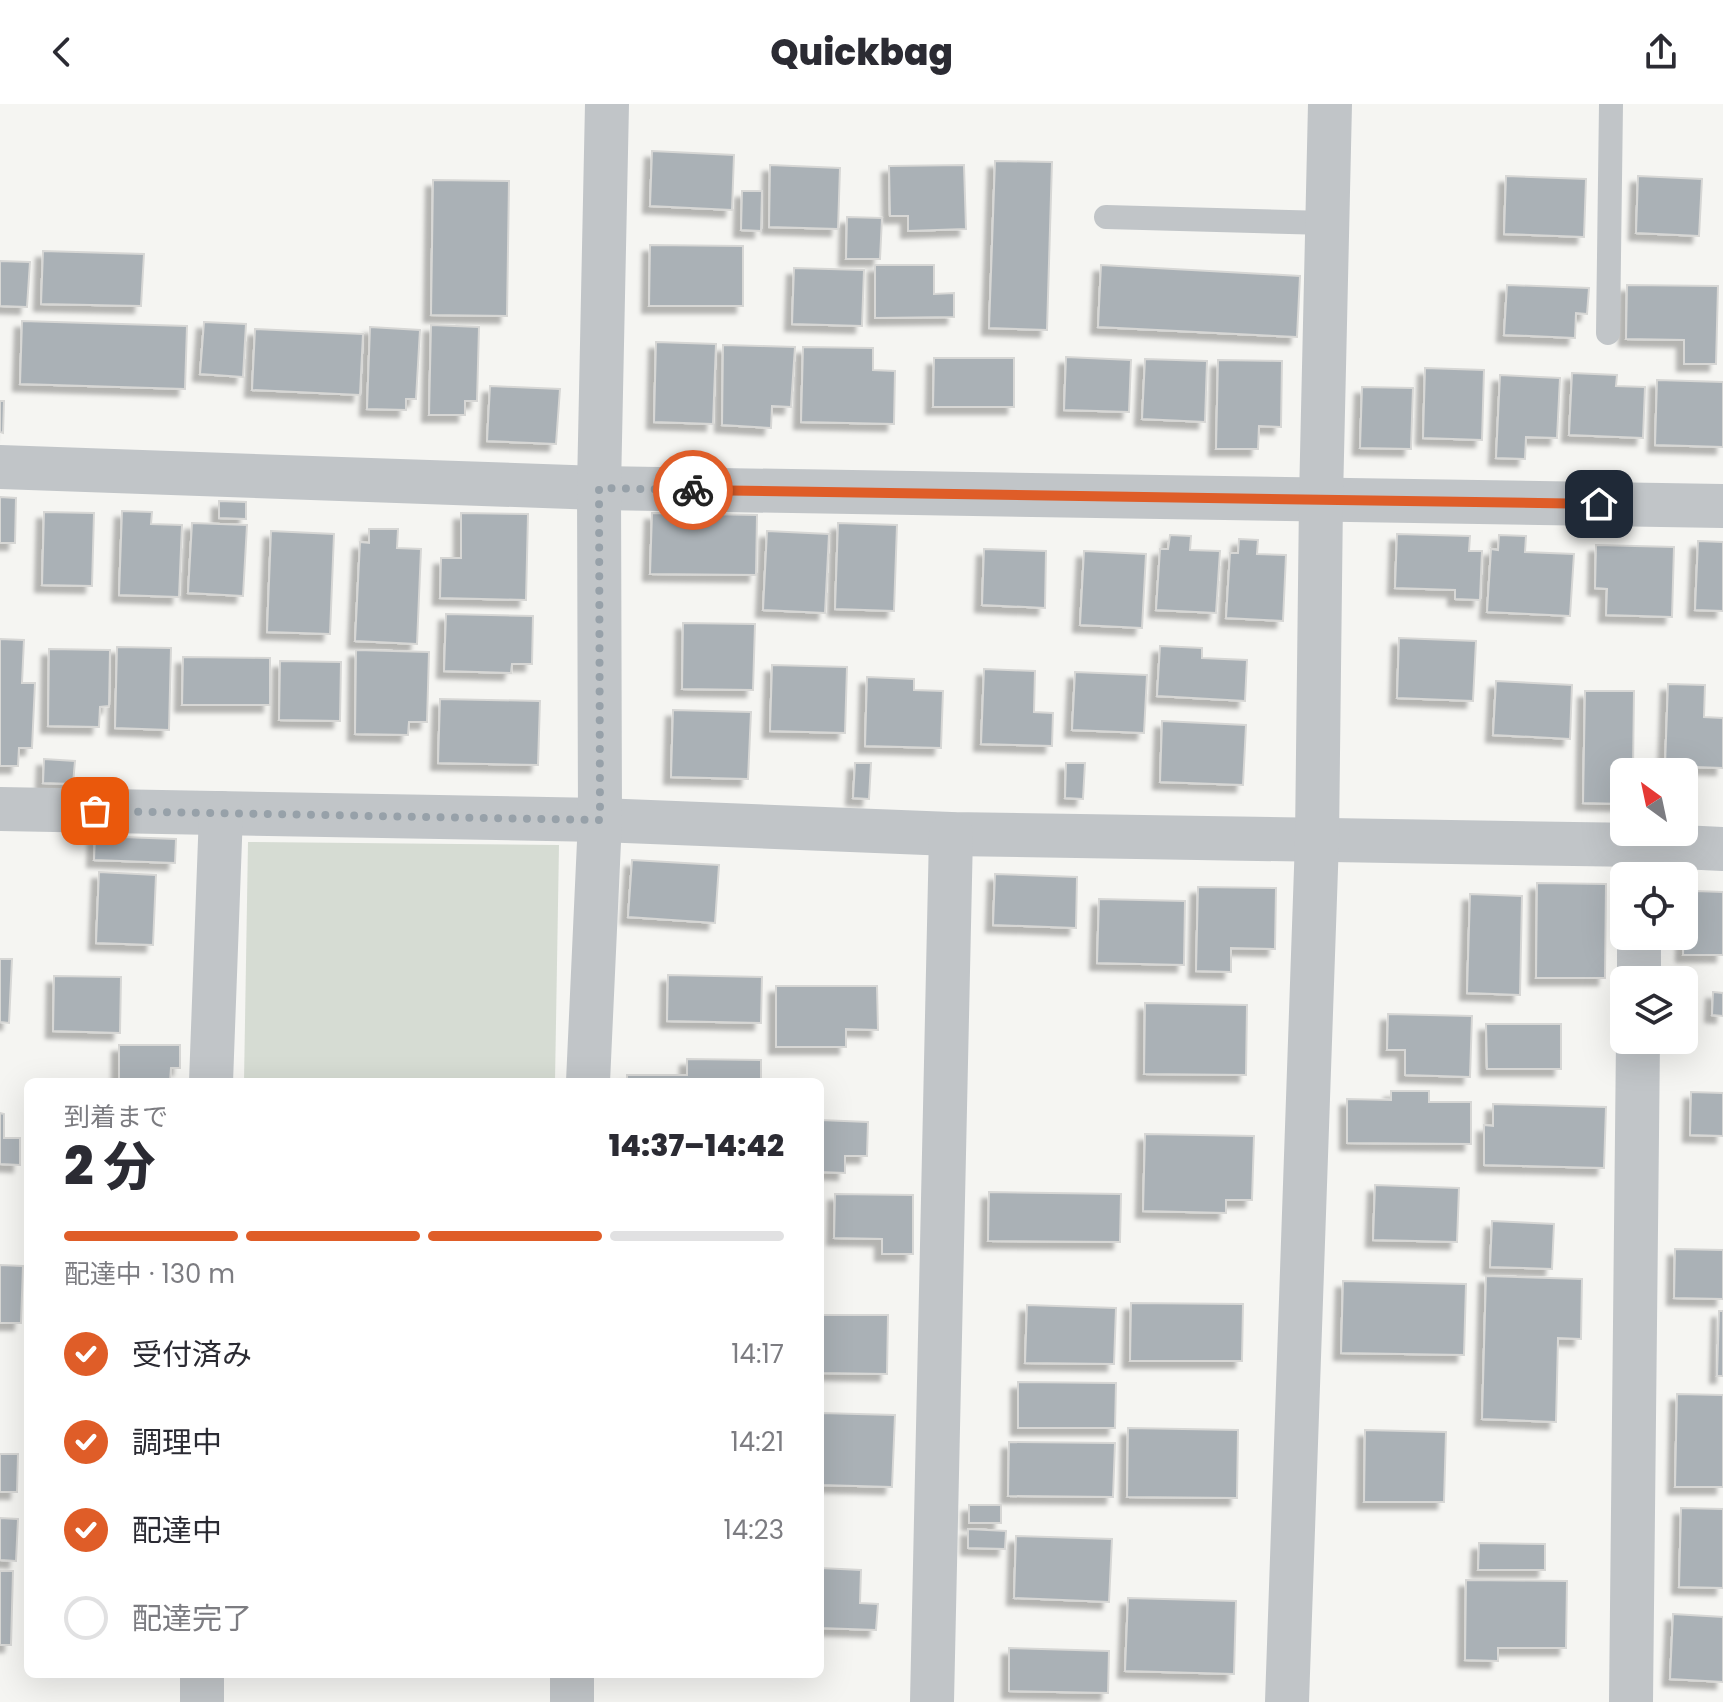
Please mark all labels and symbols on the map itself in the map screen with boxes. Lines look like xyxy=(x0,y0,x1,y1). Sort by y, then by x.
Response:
courier xyxy=(653,450,733,530)
pin xyxy=(1565,470,1633,538)
north arrow xyxy=(1610,758,1698,846)
pin xyxy=(61,777,129,845)

